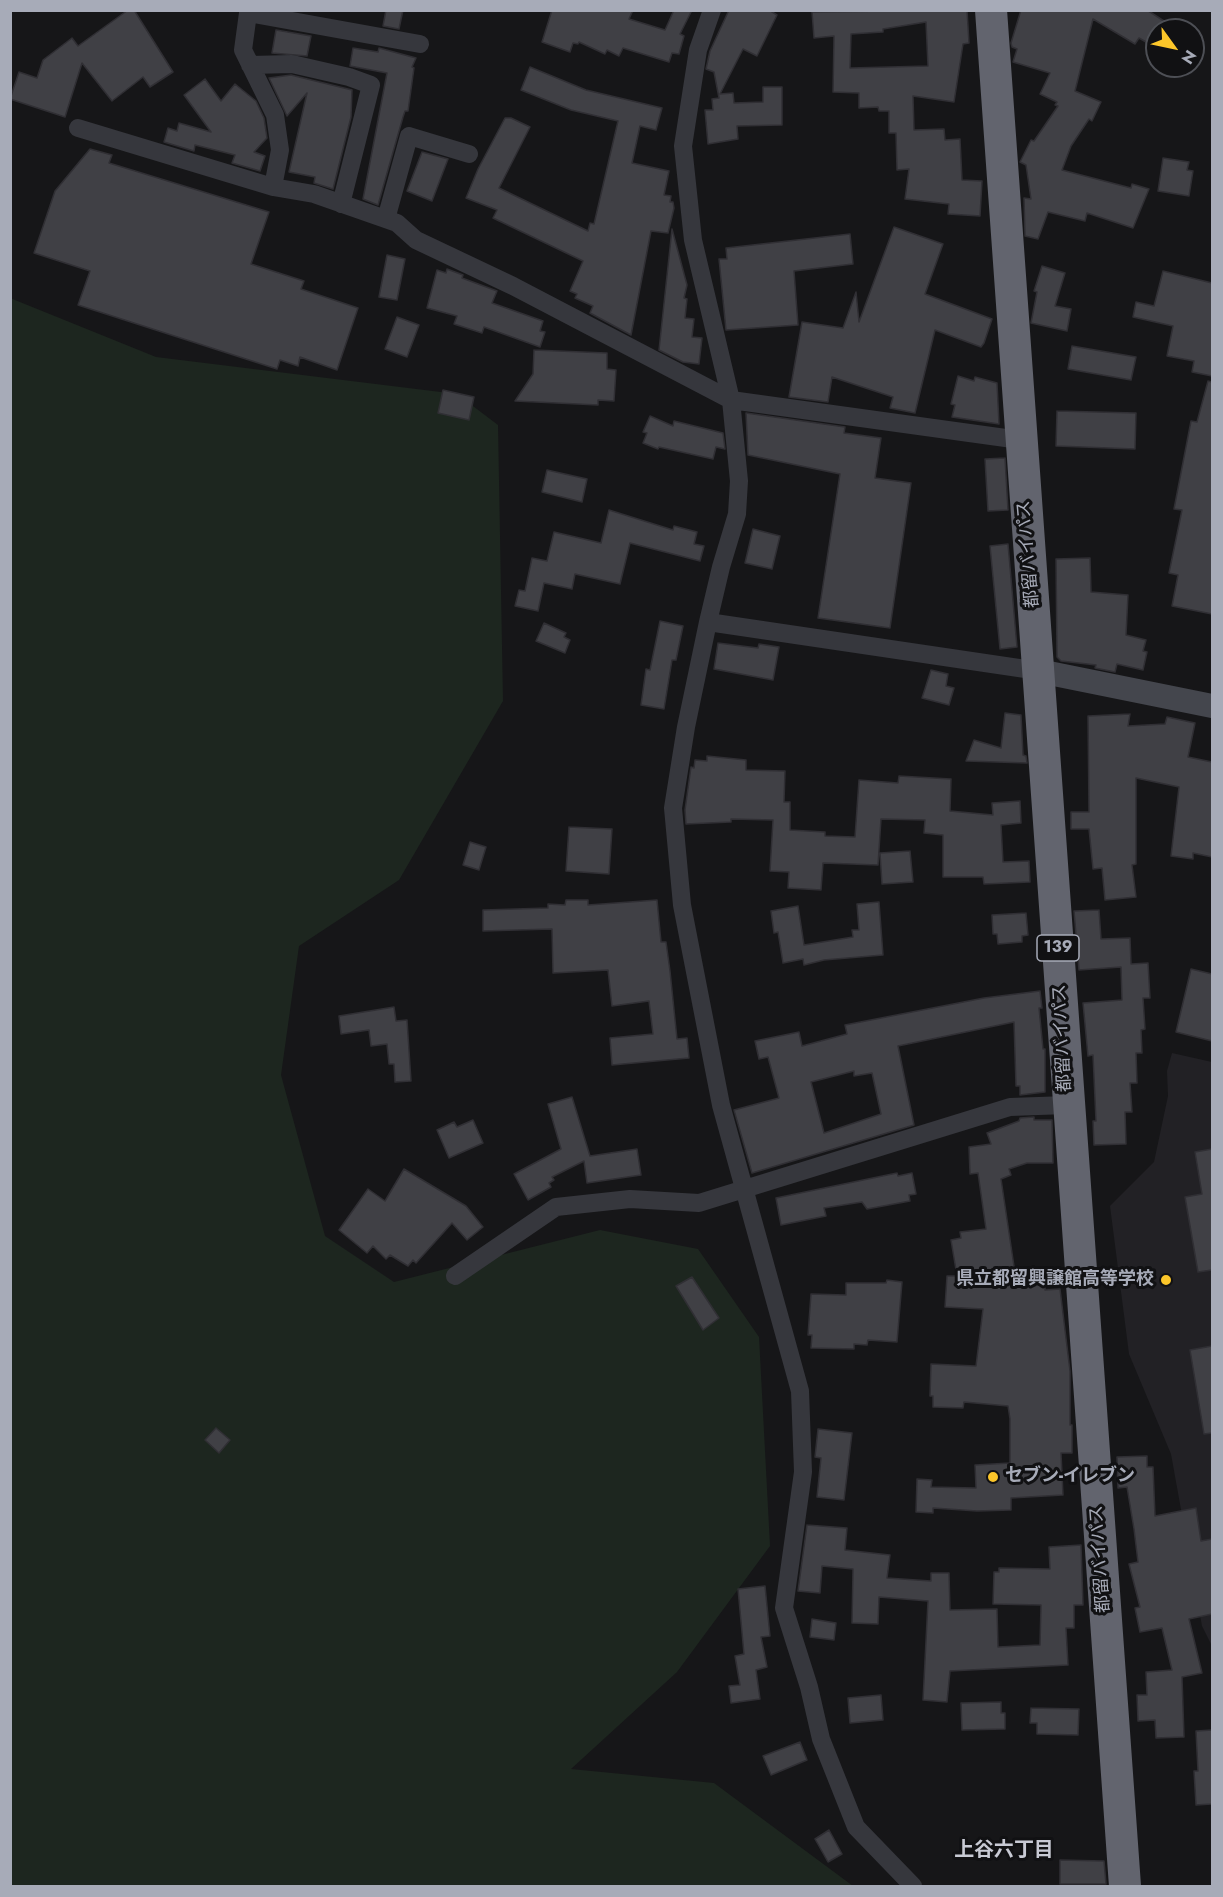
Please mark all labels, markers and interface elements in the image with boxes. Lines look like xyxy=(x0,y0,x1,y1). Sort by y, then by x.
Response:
north arrow xyxy=(1145,18,1205,78)
text: N xyxy=(1176,45,1202,69)
street label: 都留バイパス xyxy=(1014,499,1044,609)
road number: 139 xyxy=(1037,935,1079,961)
street label: 都留バイパス xyxy=(1049,984,1077,1092)
place label: 県立都留興譲館高等学校 xyxy=(956,1269,1154,1291)
marker: 県立都留興譲館高等学校 xyxy=(1159,1273,1173,1287)
place label: セブン-イレブン xyxy=(1005,1466,1135,1488)
marker: セブン-イレブン xyxy=(986,1470,1000,1484)
street label: 都留バイパス xyxy=(1086,1504,1116,1614)
district label: 上谷六丁目 xyxy=(954,1839,1054,1863)

